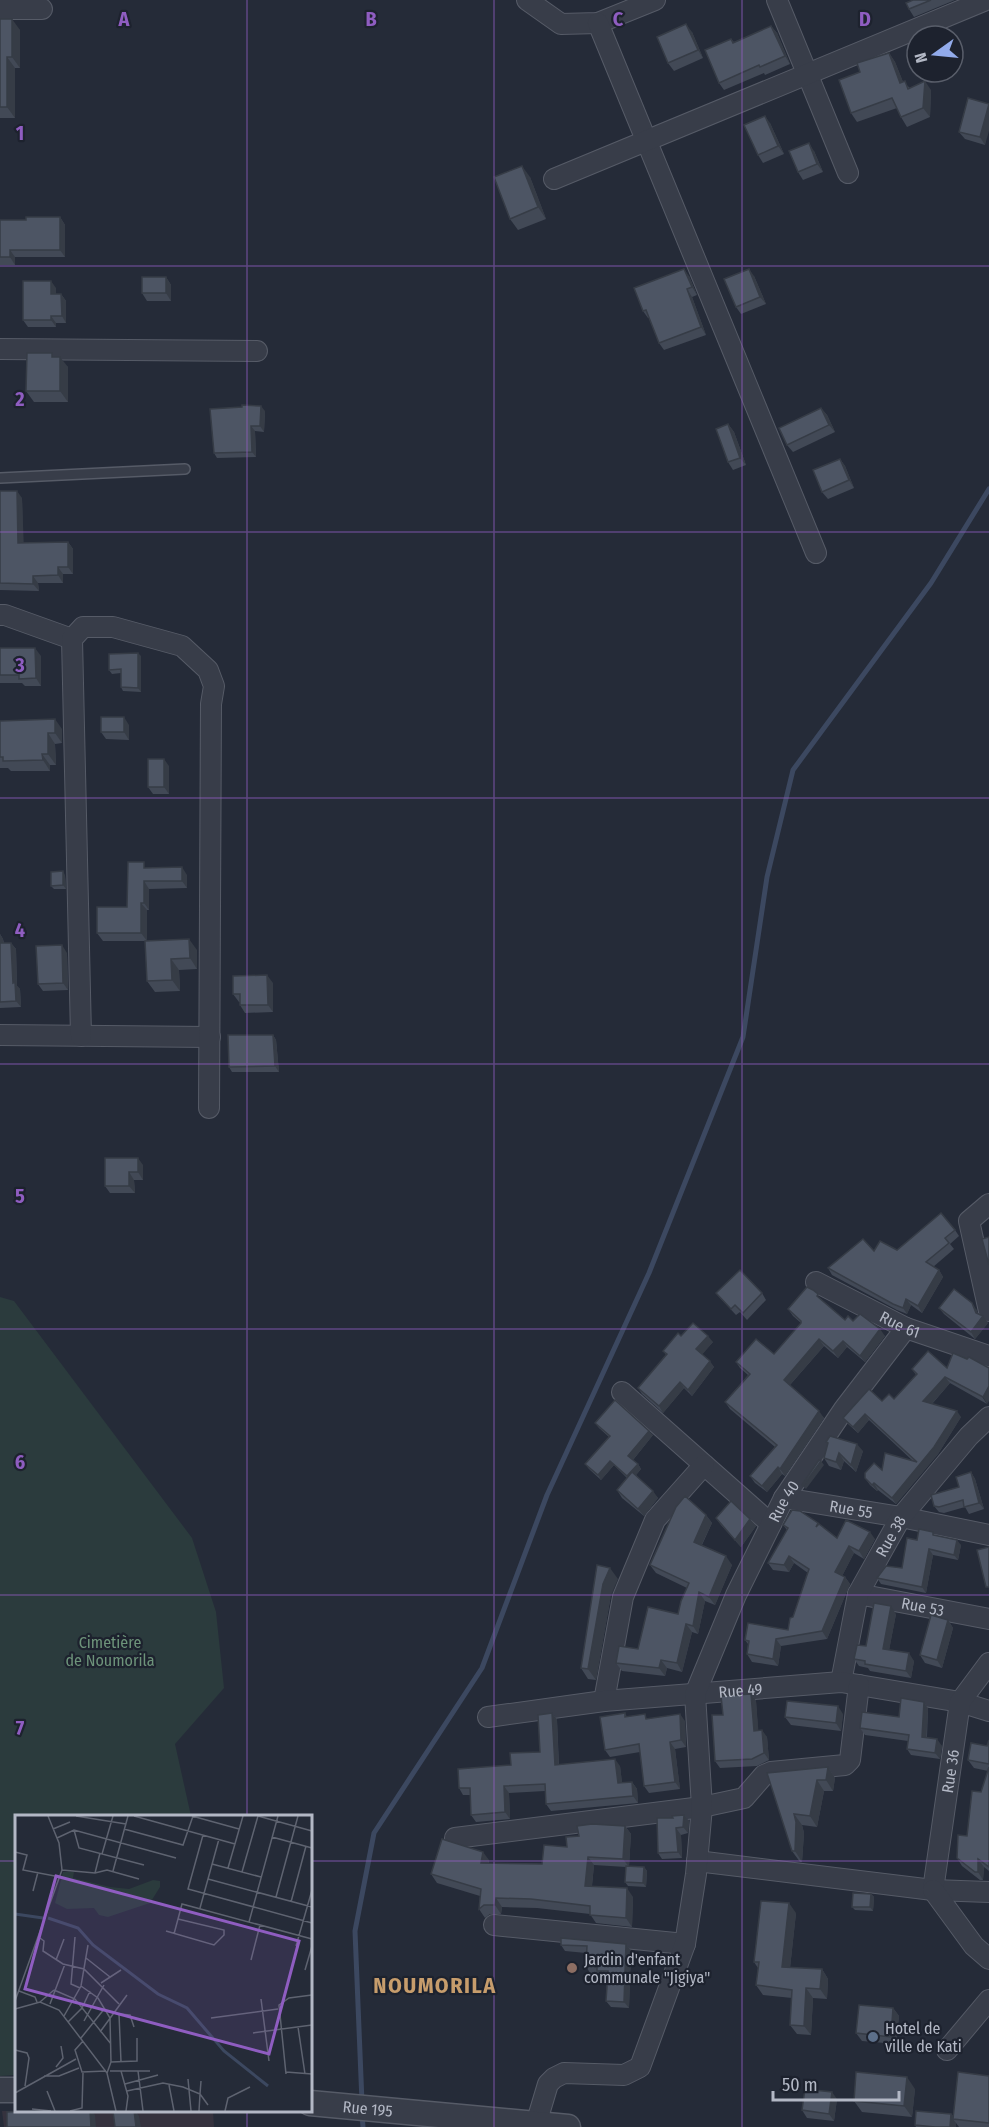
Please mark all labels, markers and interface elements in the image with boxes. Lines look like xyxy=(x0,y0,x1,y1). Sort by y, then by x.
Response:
text: A xyxy=(118,7,131,31)
text: B xyxy=(365,7,377,31)
text: C xyxy=(613,7,624,31)
text: D xyxy=(859,7,871,31)
north arrow xyxy=(905,24,965,84)
text: N xyxy=(911,51,931,65)
text: 1 xyxy=(16,121,24,145)
text: 2 xyxy=(14,387,25,411)
text: 3 xyxy=(14,653,25,677)
text: 4 xyxy=(15,918,25,942)
text: 5 xyxy=(15,1184,25,1208)
street label: Rue 61 xyxy=(876,1307,922,1342)
text: 6 xyxy=(15,1450,25,1474)
street label: Rue 40 xyxy=(765,1477,803,1525)
street label: Rue 55 xyxy=(828,1497,874,1522)
street label: Rue 38 xyxy=(872,1512,910,1560)
street label: Rue 53 xyxy=(900,1593,946,1620)
park label: Cimetière de Noumorila xyxy=(65,1633,155,1670)
street label: Rue 49 xyxy=(718,1679,763,1702)
text: 7 xyxy=(16,1716,25,1740)
street label: Rue 36 xyxy=(938,1748,963,1794)
inset map xyxy=(15,1815,312,2112)
place label: Jardin d'enfant communale "Jigiya" xyxy=(584,1950,710,1987)
marker: Jardin d'enfant communale "Jigiya" xyxy=(565,1961,579,1975)
district label: NOUMORILA xyxy=(373,1972,497,1999)
place label: Hotel de ville de Kati xyxy=(885,2019,962,2056)
marker: Hotel de ville de Kati xyxy=(866,2030,880,2044)
scale bar xyxy=(773,2064,899,2102)
text: 50 m xyxy=(782,2074,818,2096)
street label: Rue 195 xyxy=(342,2097,394,2121)

